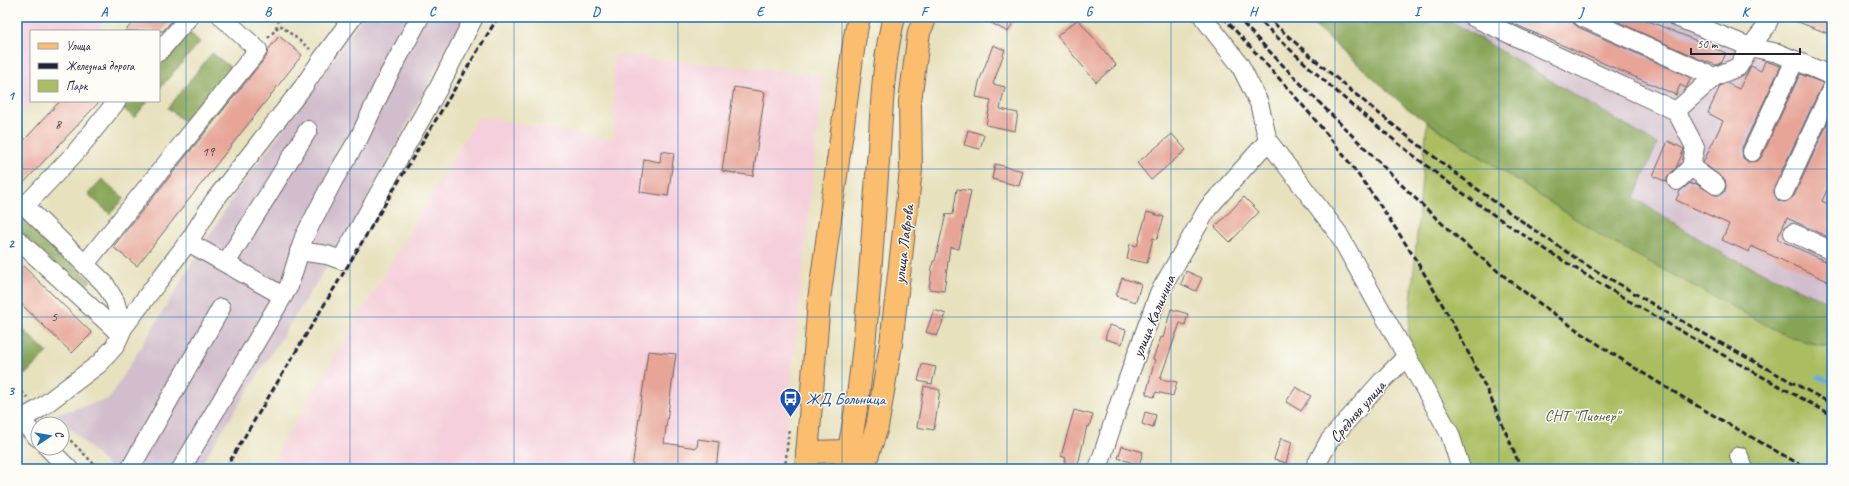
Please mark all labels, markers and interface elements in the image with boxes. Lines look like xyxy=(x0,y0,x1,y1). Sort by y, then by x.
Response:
text: A xyxy=(101,4,109,20)
text: B xyxy=(265,4,273,20)
text: C xyxy=(429,4,437,20)
text: D xyxy=(592,4,601,20)
text: E xyxy=(757,4,766,20)
text: F xyxy=(921,4,930,20)
text: G xyxy=(1086,4,1094,20)
text: H xyxy=(1249,4,1259,20)
text: I xyxy=(1414,4,1423,20)
text: J xyxy=(1578,4,1585,20)
text: K xyxy=(1742,4,1752,20)
legend xyxy=(30,30,160,102)
scale bar xyxy=(1691,30,1800,56)
text: 50 m xyxy=(1697,36,1719,52)
text: Улица xyxy=(66,38,91,54)
text: Железная дорога xyxy=(66,58,135,74)
text: Парк xyxy=(66,78,89,94)
text: 1 xyxy=(8,88,16,104)
house number: 8 xyxy=(55,116,63,133)
house number: 19 xyxy=(202,143,216,160)
street label: улица Лаврова xyxy=(889,202,919,286)
text: 2 xyxy=(8,236,15,252)
street label: улица Калинина xyxy=(1127,271,1181,361)
house number: 5 xyxy=(51,308,58,325)
street label: Средняя улица xyxy=(1325,375,1391,447)
text: 3 xyxy=(8,383,15,399)
bus stop icon: ЖД Больница xyxy=(778,385,804,418)
place label: ЖД Больница xyxy=(806,389,887,409)
park label: СНТ "Пионер" xyxy=(1545,406,1623,426)
north arrow xyxy=(30,416,70,456)
text: С xyxy=(52,430,68,440)

